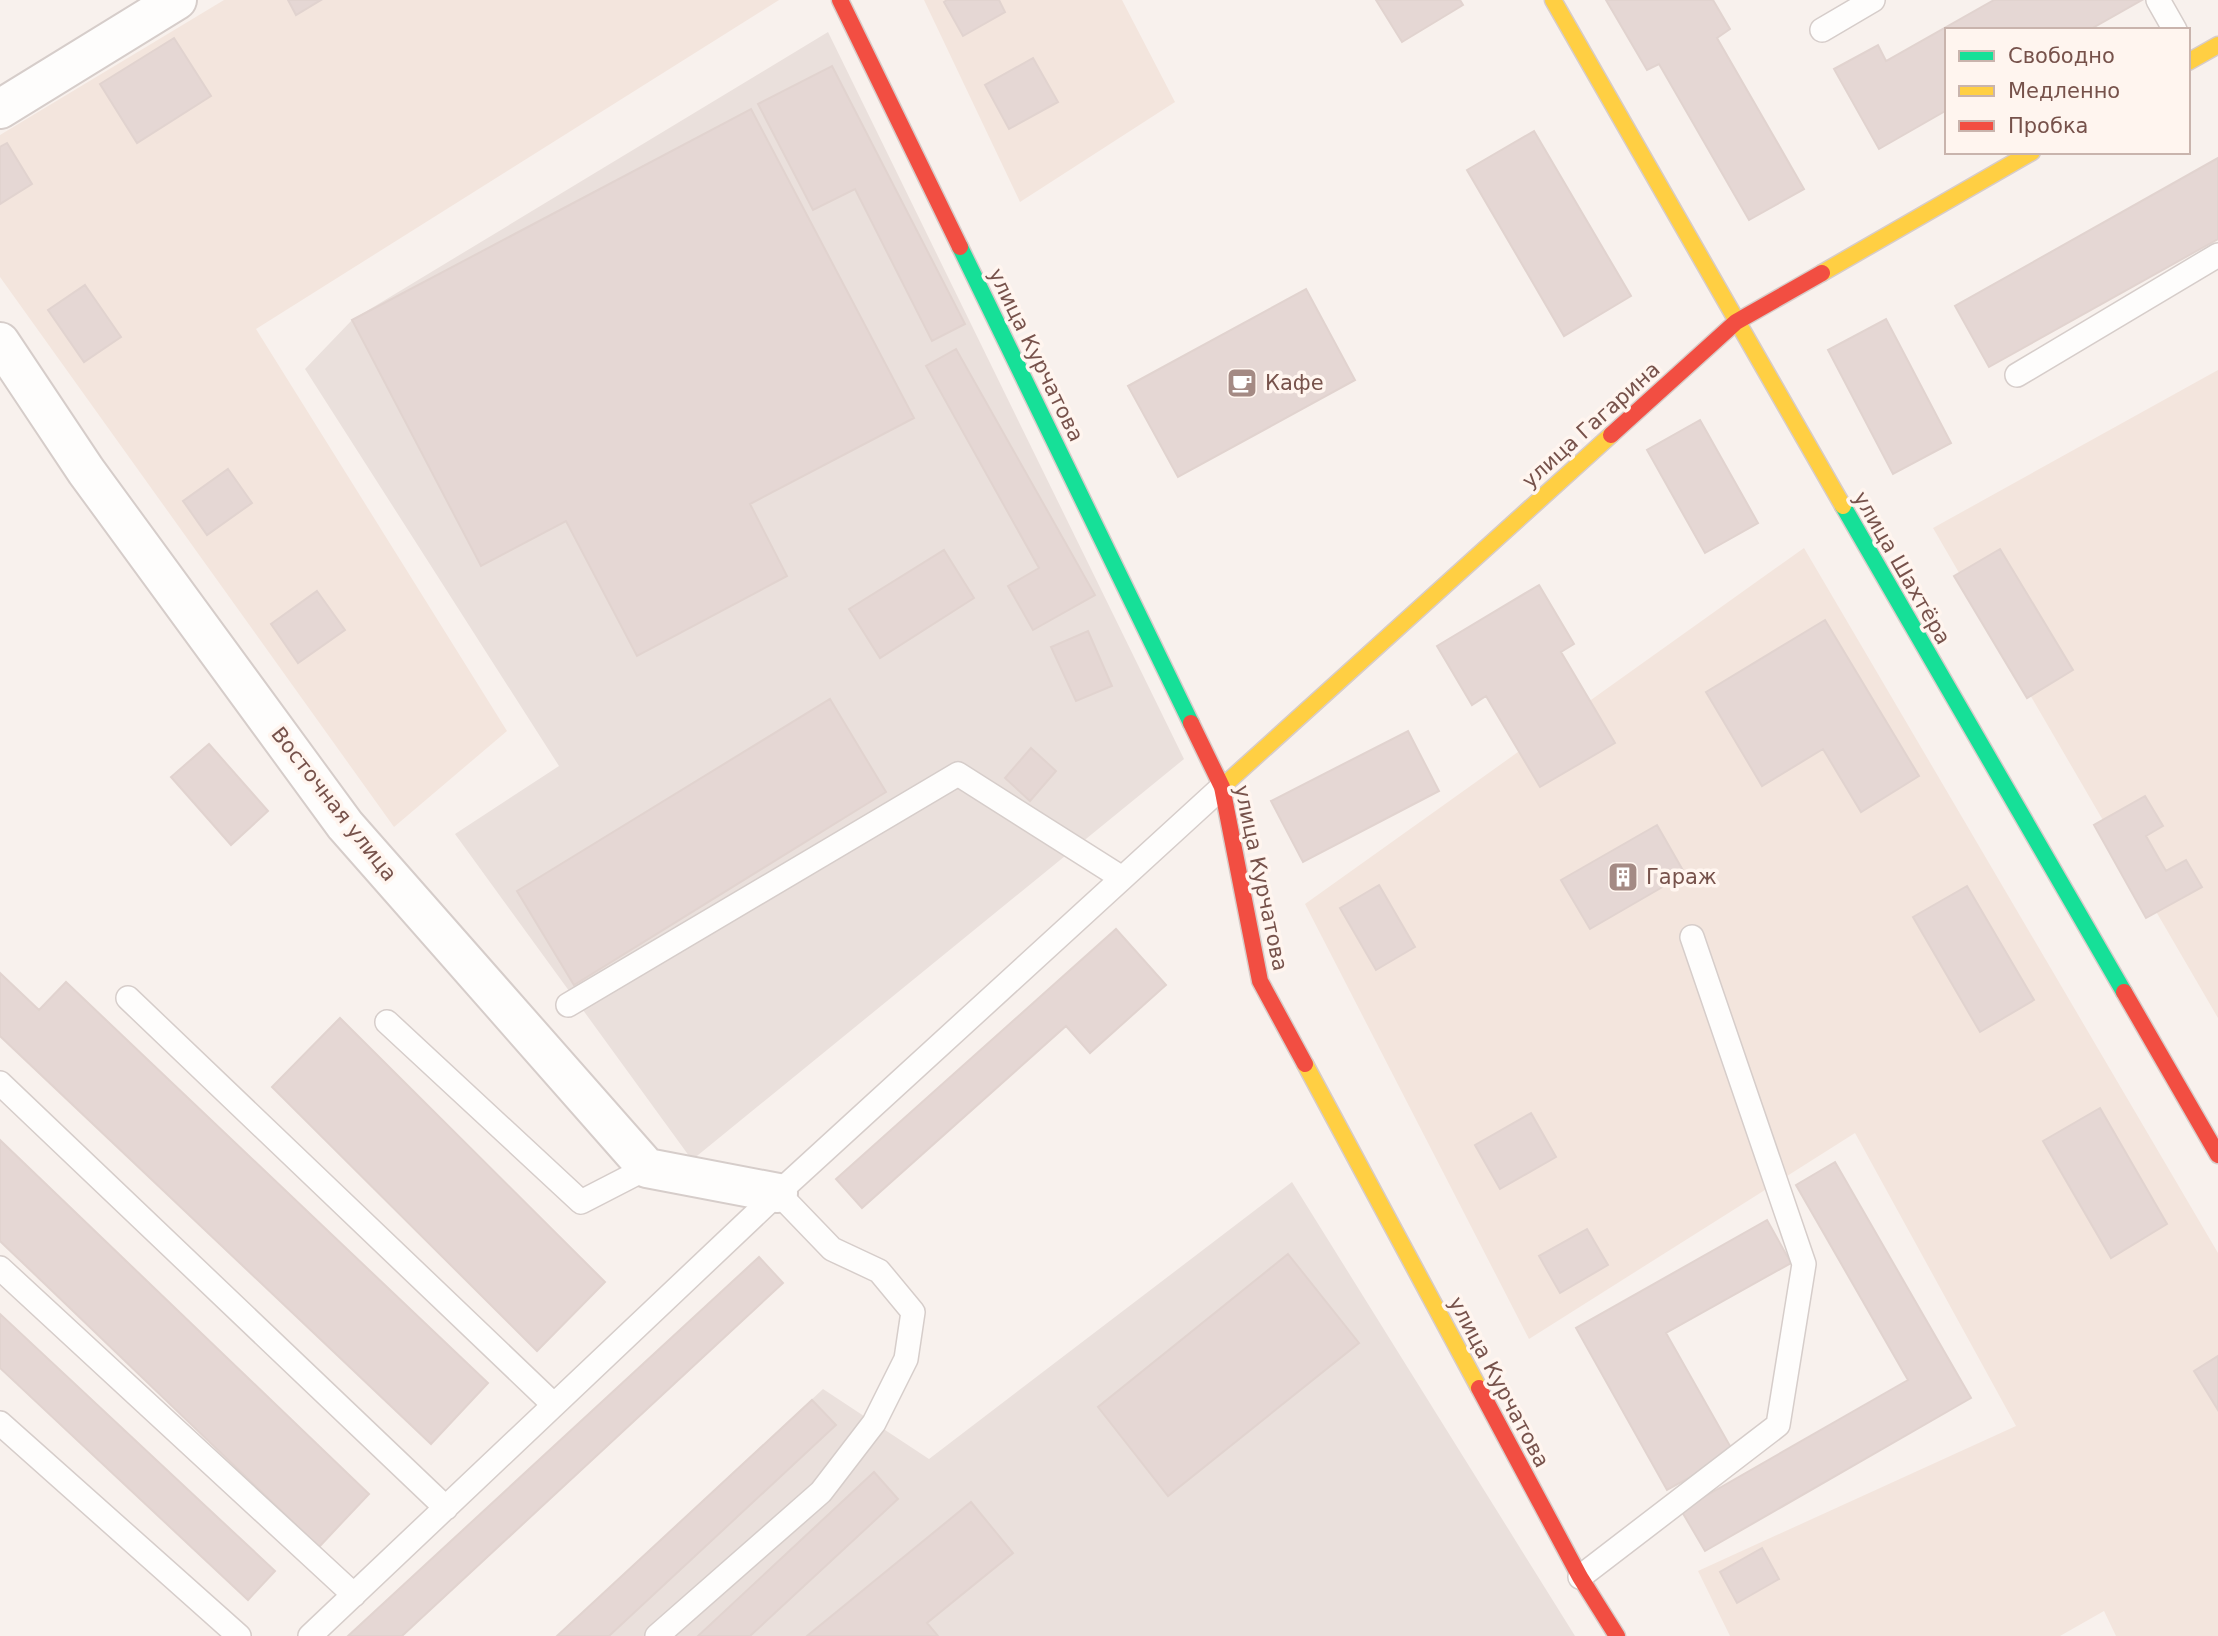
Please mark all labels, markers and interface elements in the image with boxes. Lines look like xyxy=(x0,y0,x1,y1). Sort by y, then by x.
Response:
legend xyxy=(1945,28,2190,154)
text: Свободно xyxy=(2008,44,2115,68)
text: Медленно xyxy=(2008,79,2120,103)
text: Пробка xyxy=(2008,114,2088,138)
street label: улица Курчатова xyxy=(984,265,1088,445)
street label: улица Гагарина xyxy=(1517,357,1665,493)
cafe icon: Кафе xyxy=(1225,366,1259,400)
place label: Кафе xyxy=(1265,371,1324,395)
street label: улица Шахтёра xyxy=(1848,487,1956,649)
street label: Восточная улица xyxy=(266,722,402,886)
street label: улица Курчатова xyxy=(1230,783,1292,973)
building icon: Гараж xyxy=(1606,860,1640,894)
place label: Гараж xyxy=(1646,865,1717,889)
street label: улица Курчатова xyxy=(1444,1293,1554,1471)

